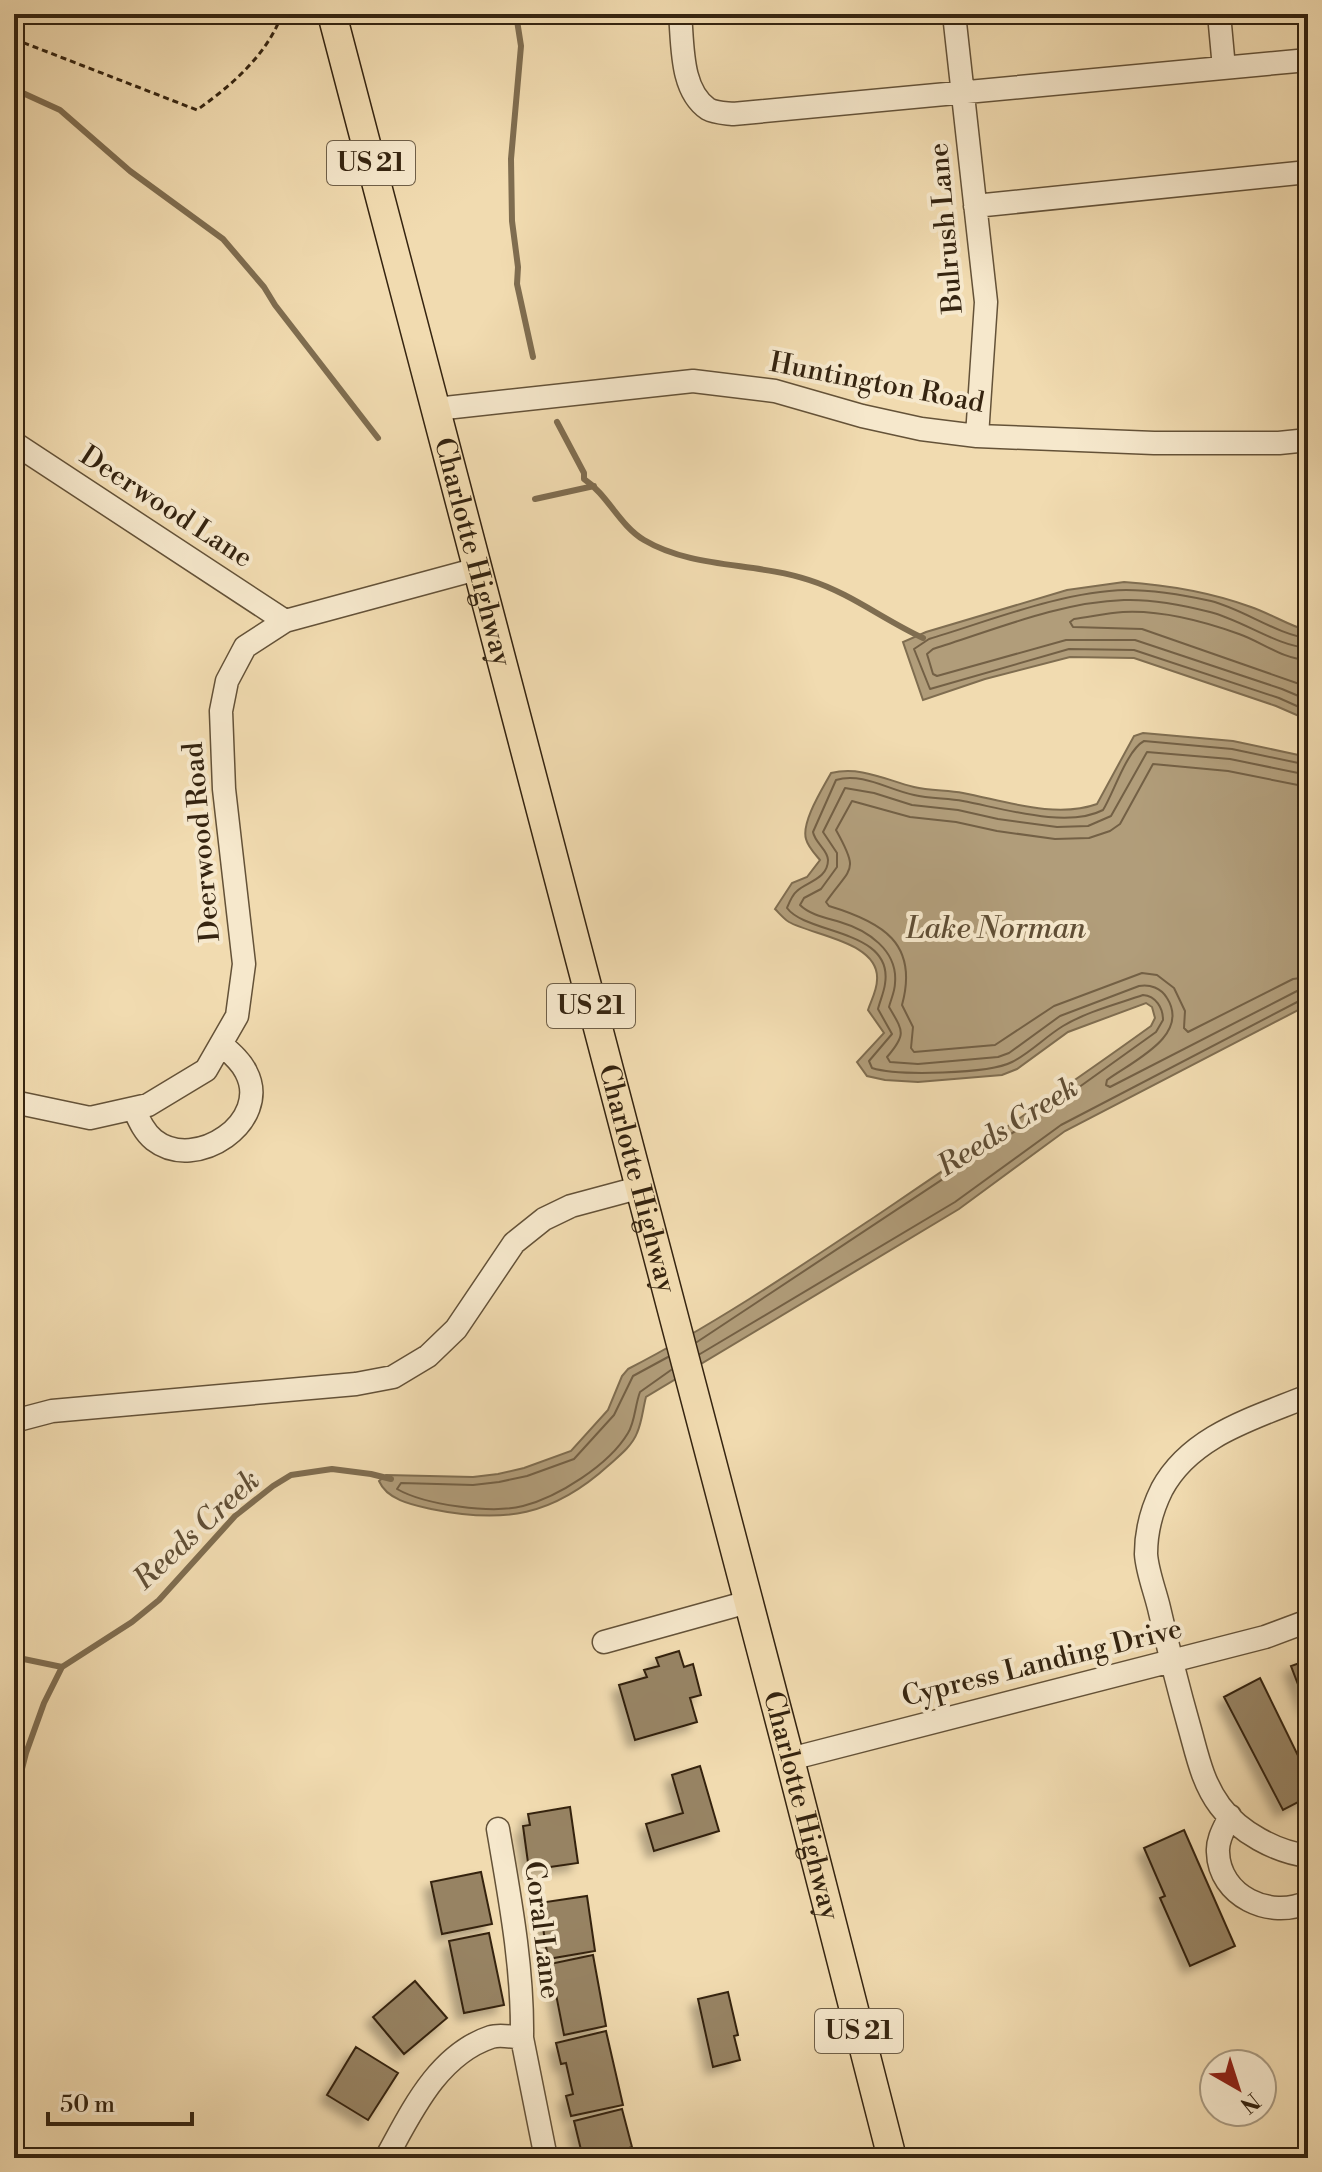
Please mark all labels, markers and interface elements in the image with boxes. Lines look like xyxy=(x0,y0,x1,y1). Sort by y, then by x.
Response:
road number: US 21 xyxy=(327,141,415,185)
street label: Bulrush Lane xyxy=(921,141,971,316)
street label: Huntington Road xyxy=(767,345,987,421)
street label: Charlotte Highway xyxy=(426,434,520,670)
street label: Deerwood Lane xyxy=(73,438,259,576)
street label: Deerwood Road xyxy=(176,741,228,943)
water label: Lake Norman xyxy=(905,910,1086,948)
road number: US 21 xyxy=(547,984,635,1028)
street label: Charlotte Highway xyxy=(591,1061,684,1297)
water label: Reeds Creek xyxy=(929,1069,1086,1186)
water label: Reeds Creek xyxy=(125,1462,268,1599)
street label: Cypress Landing Drive xyxy=(898,1611,1186,1715)
street label: Charlotte Highway xyxy=(755,1687,848,1924)
street label: Coral Lane xyxy=(516,1859,568,2001)
road number: US 21 xyxy=(815,2009,903,2053)
north arrow xyxy=(1198,2048,1278,2128)
scale bar xyxy=(48,2076,192,2126)
text: N xyxy=(1234,2086,1265,2119)
text: 50 m xyxy=(60,2090,115,2120)

